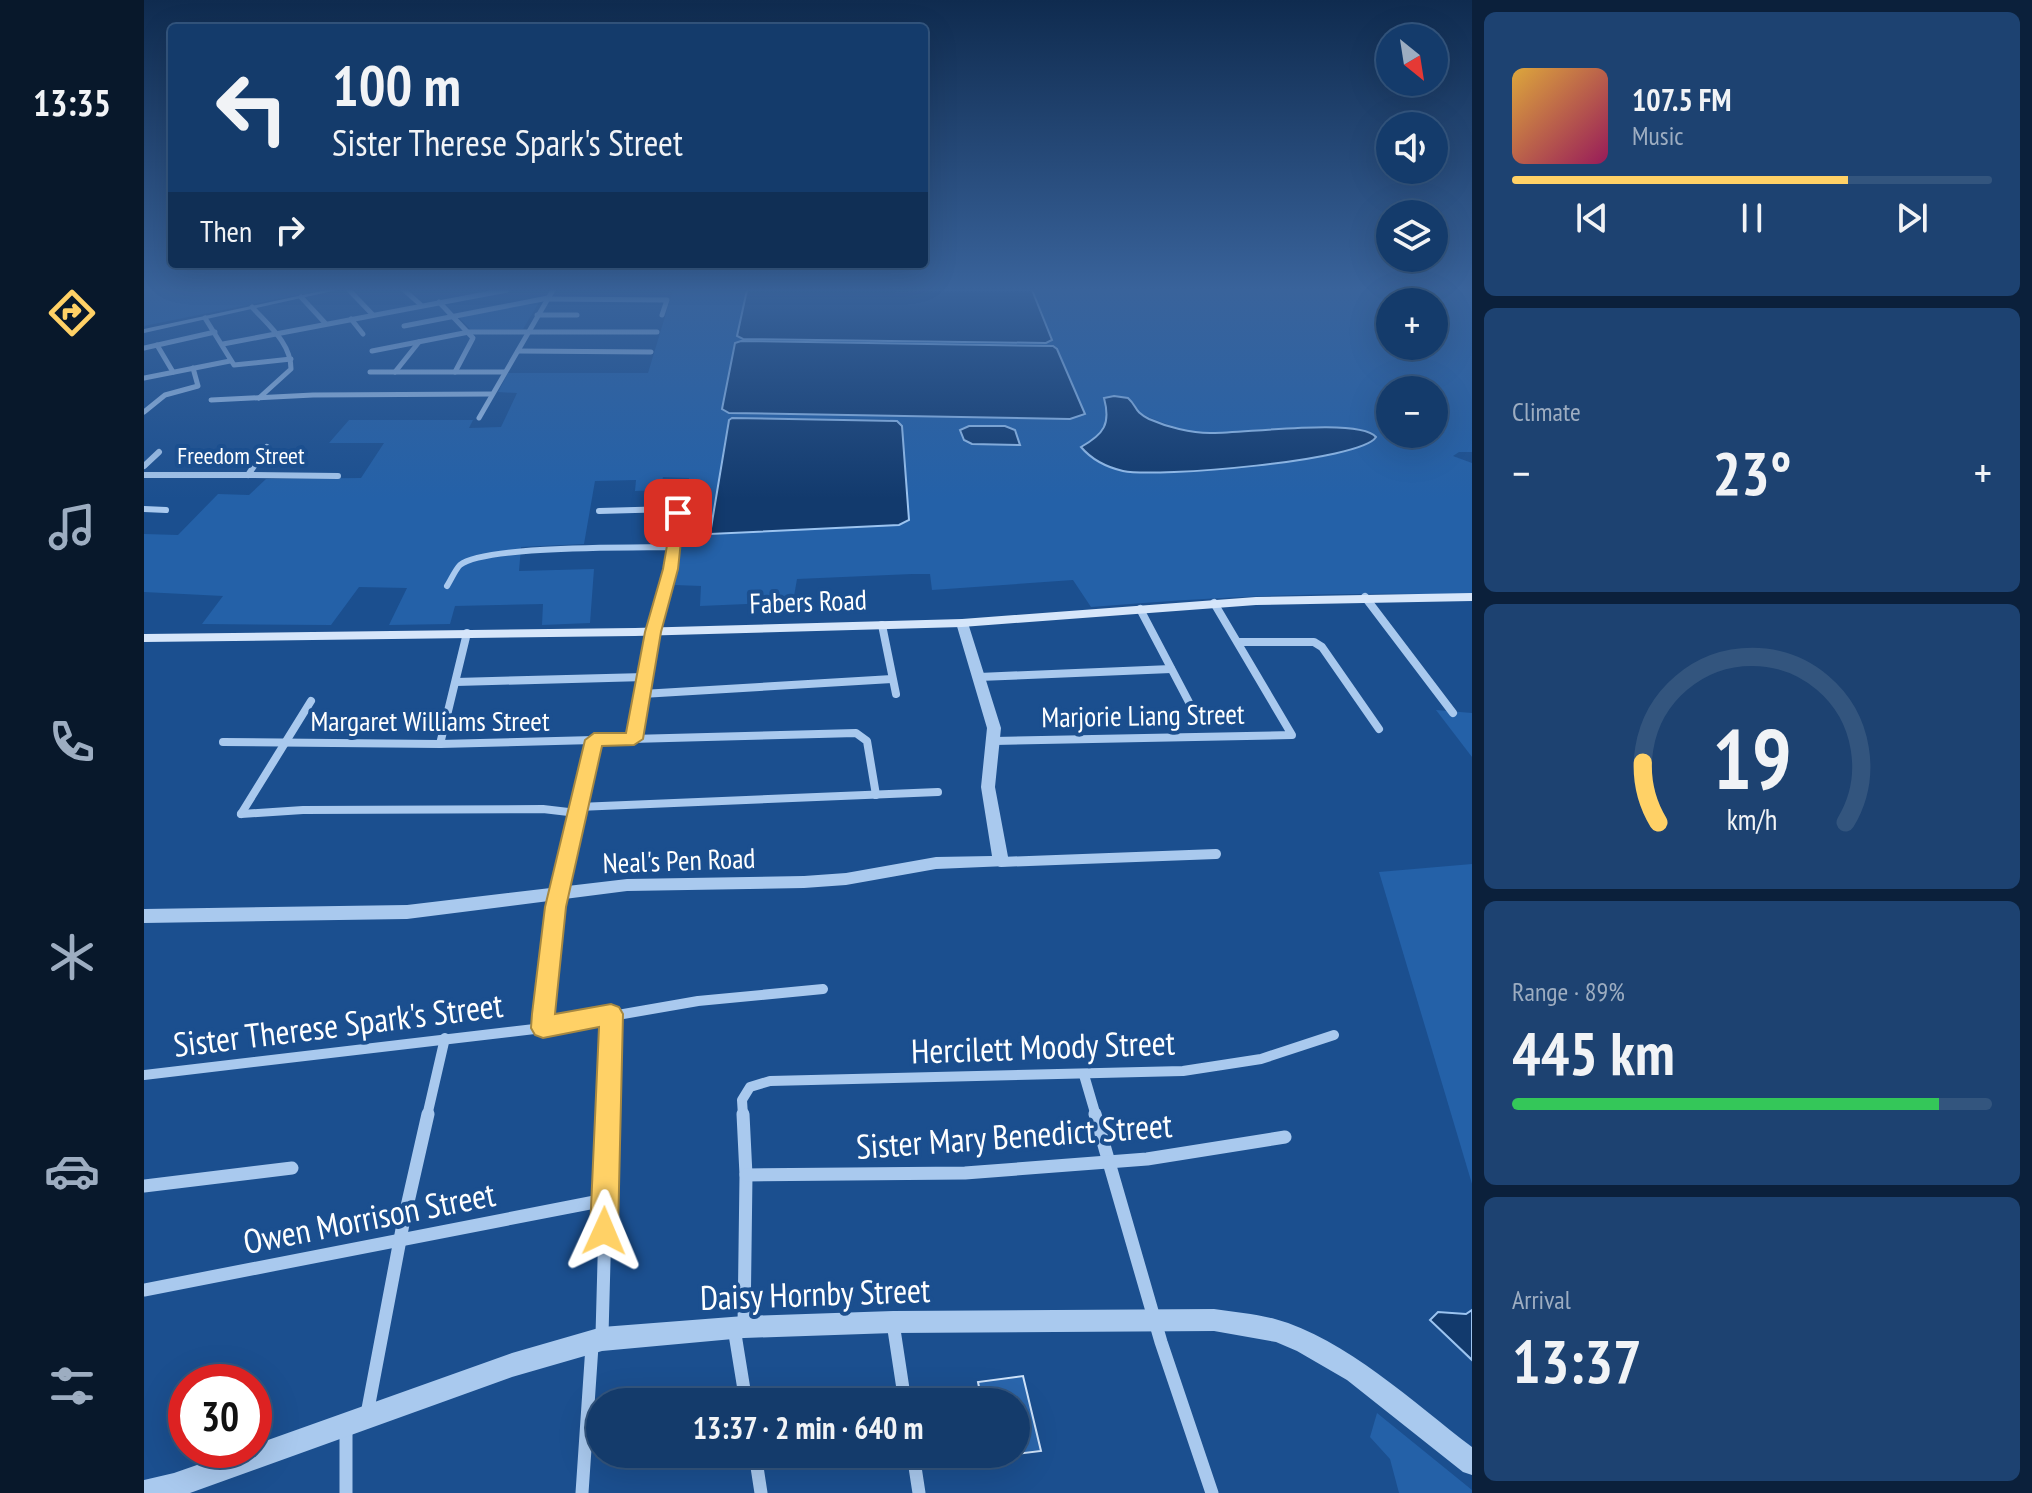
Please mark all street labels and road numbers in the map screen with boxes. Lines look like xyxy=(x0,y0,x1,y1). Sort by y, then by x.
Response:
street label: Freedom Street xyxy=(177,440,305,471)
street label: Fabers Road xyxy=(749,580,867,622)
street label: Marjorie Liang Street xyxy=(1041,695,1245,735)
street label: Margaret Williams Street xyxy=(310,702,550,739)
street label: Neal's Pen Road xyxy=(602,839,756,881)
street label: Sister Therese Spark's Street xyxy=(171,982,506,1066)
street label: Hercilett Moody Street xyxy=(910,1019,1176,1073)
street label: Sister Mary Benedict Street xyxy=(854,1102,1174,1168)
street label: Owen Morrison Street xyxy=(239,1171,499,1263)
street label: Daisy Hornby Street xyxy=(699,1267,931,1319)

